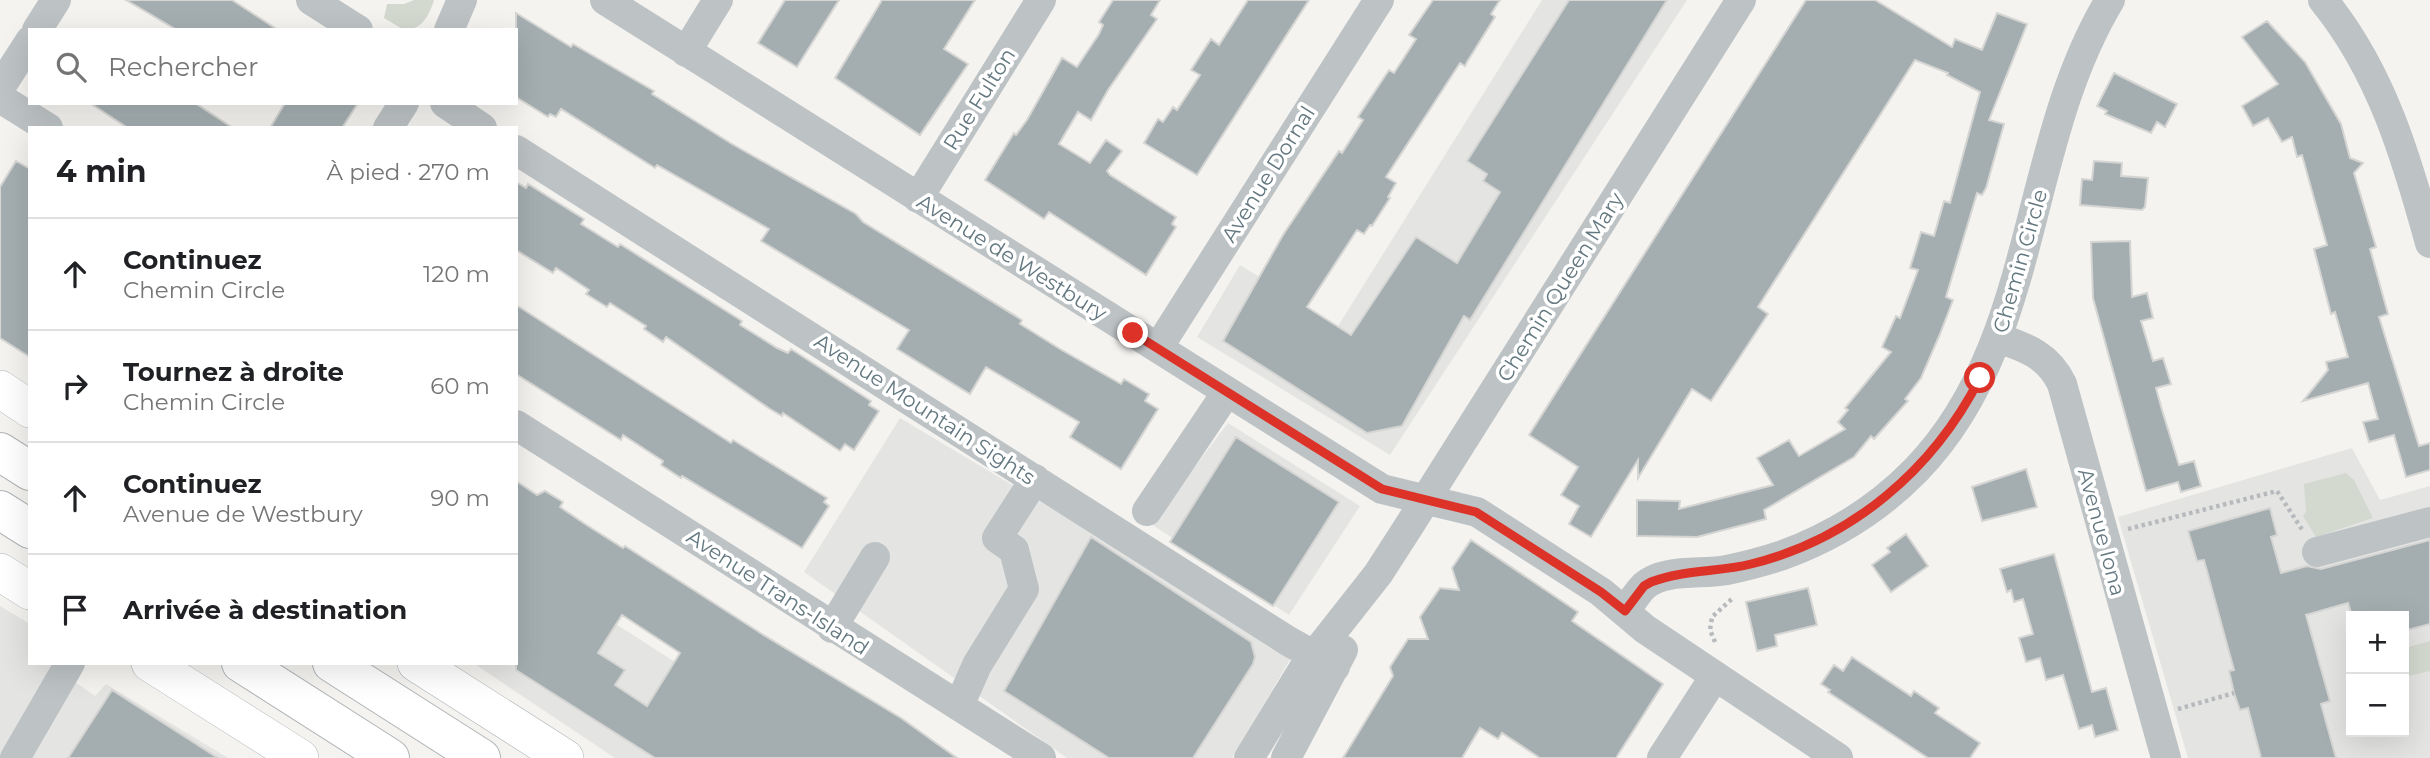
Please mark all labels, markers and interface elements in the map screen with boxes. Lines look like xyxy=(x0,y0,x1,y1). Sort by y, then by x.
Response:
search box xyxy=(28,28,518,105)
street label: Rue Fulton xyxy=(938,43,1020,155)
icon: search xyxy=(52,48,90,86)
text: Rechercher xyxy=(108,51,258,83)
street label: Avenue Dornal xyxy=(1216,101,1320,247)
text: 4 min xyxy=(56,153,146,190)
text: À pied · 270 m xyxy=(327,158,490,186)
street label: Chemin Circle xyxy=(1988,186,2052,336)
street label: Chemin Queen Mary xyxy=(1492,187,1629,386)
street label: Avenue de Westbury xyxy=(913,188,1112,326)
text: Continuez xyxy=(123,244,262,276)
icon: ahead xyxy=(56,255,94,293)
text: 120 m xyxy=(423,260,490,288)
text: Chemin Circle xyxy=(123,276,285,304)
route end xyxy=(1117,317,1148,348)
street label: Avenue Mountain Sights xyxy=(810,328,1040,490)
text: Tournez à droite xyxy=(123,356,344,388)
route start xyxy=(1964,362,1995,393)
icon: right xyxy=(56,367,94,405)
text: 60 m xyxy=(430,372,490,400)
text: Chemin Circle xyxy=(123,388,285,416)
street label: Avenue Iona xyxy=(2073,466,2131,598)
text: Continuez xyxy=(123,468,262,500)
icon: ahead xyxy=(56,479,94,517)
text: 90 m xyxy=(430,484,490,512)
text: Avenue de Westbury xyxy=(123,500,363,528)
street label: Avenue Trans-Island xyxy=(682,524,874,660)
icon: arrive xyxy=(56,591,94,629)
text: Arrivée à destination xyxy=(123,594,407,626)
map controls xyxy=(2346,611,2409,737)
button: + xyxy=(2346,611,2409,674)
button: − xyxy=(2346,674,2409,737)

